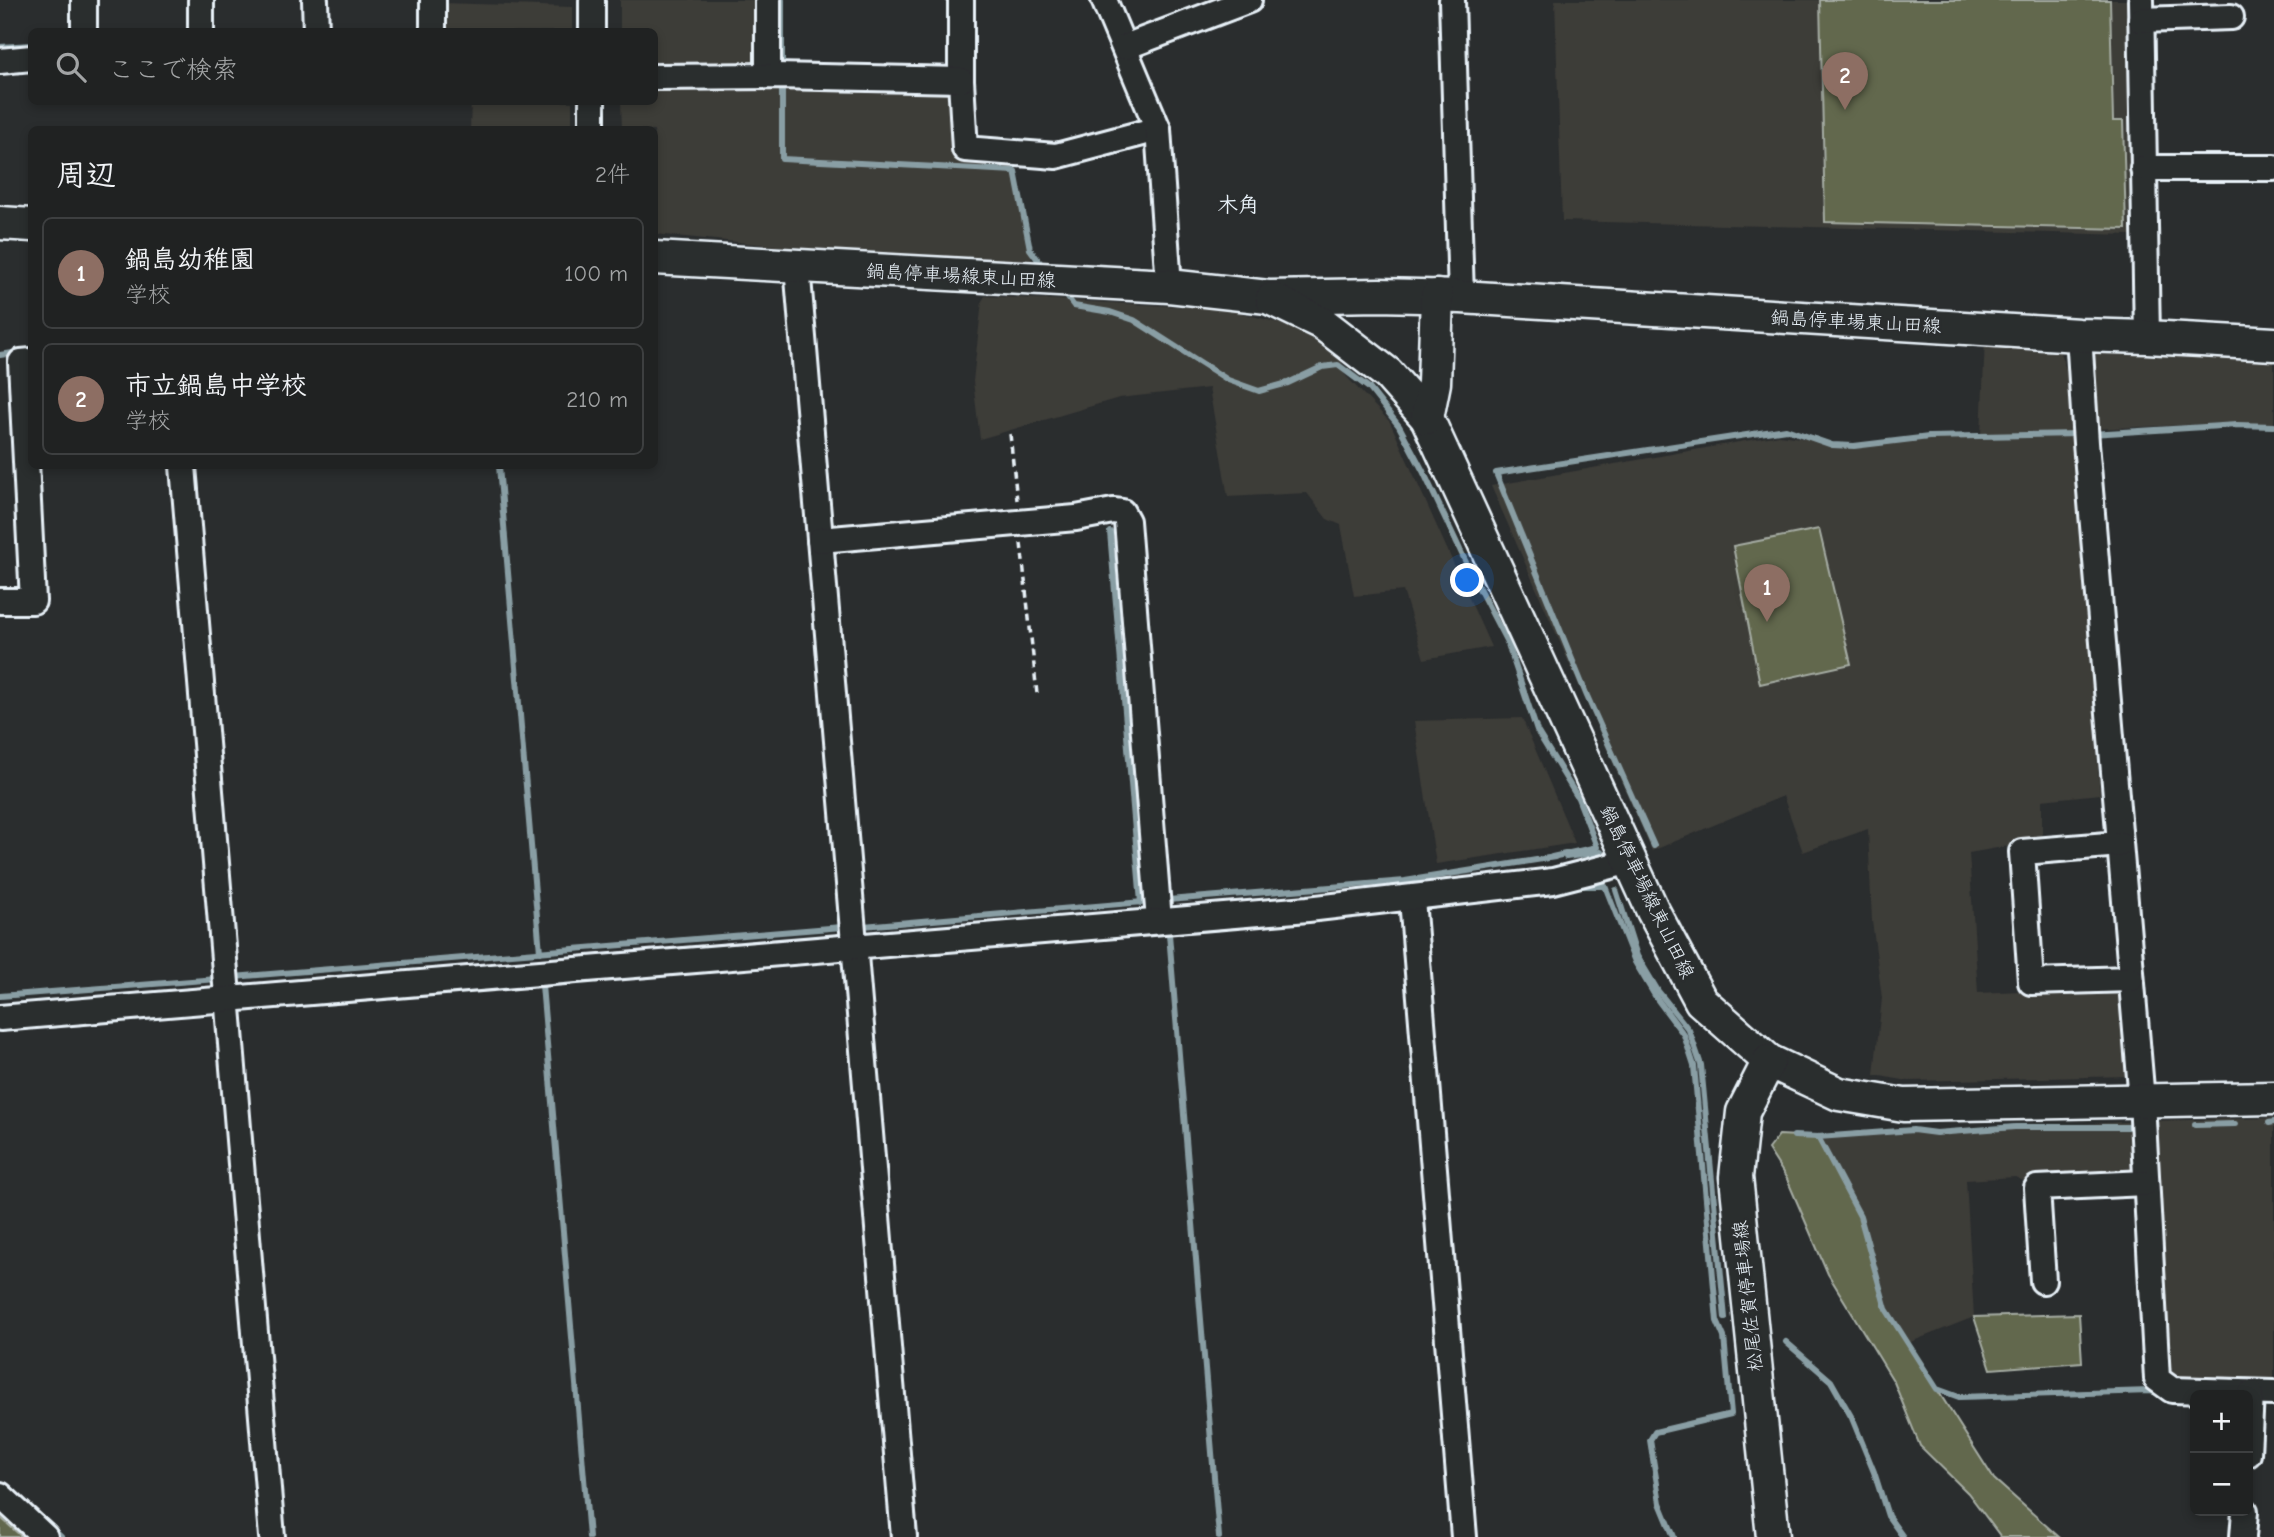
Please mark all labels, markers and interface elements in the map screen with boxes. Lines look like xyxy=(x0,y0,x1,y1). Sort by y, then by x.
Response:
search box xyxy=(28,28,658,105)
icon: search xyxy=(52,48,90,86)
pin: 2 xyxy=(1822,52,1868,110)
text: ここで検索 xyxy=(108,55,238,85)
text: 周辺 xyxy=(56,158,116,193)
text: 2件 xyxy=(595,161,630,188)
district label: 木角 xyxy=(1217,193,1259,217)
text: 鍋島幼稚園 xyxy=(125,245,255,275)
text: 1 xyxy=(76,260,86,287)
text: 100 m xyxy=(564,260,628,287)
street label: 鍋島停車場線東山田線 xyxy=(866,260,1056,292)
text: 学校 xyxy=(125,281,171,308)
street label: 鍋島停車場東山田線 xyxy=(1770,307,1942,337)
text: 市立鍋島中学校 xyxy=(125,371,307,401)
text: 2 xyxy=(75,386,87,413)
text: 210 m xyxy=(566,386,628,413)
text: 学校 xyxy=(125,407,171,434)
your location xyxy=(1450,563,1484,597)
pin: 1 xyxy=(1744,564,1790,622)
street label: 鍋島停車場線東山田線 xyxy=(1595,802,1699,982)
street label: 松尾佐賀停車場線 xyxy=(1729,1219,1767,1373)
map controls xyxy=(2190,1390,2253,1516)
button: + xyxy=(2190,1390,2253,1453)
button: − xyxy=(2190,1453,2253,1516)

